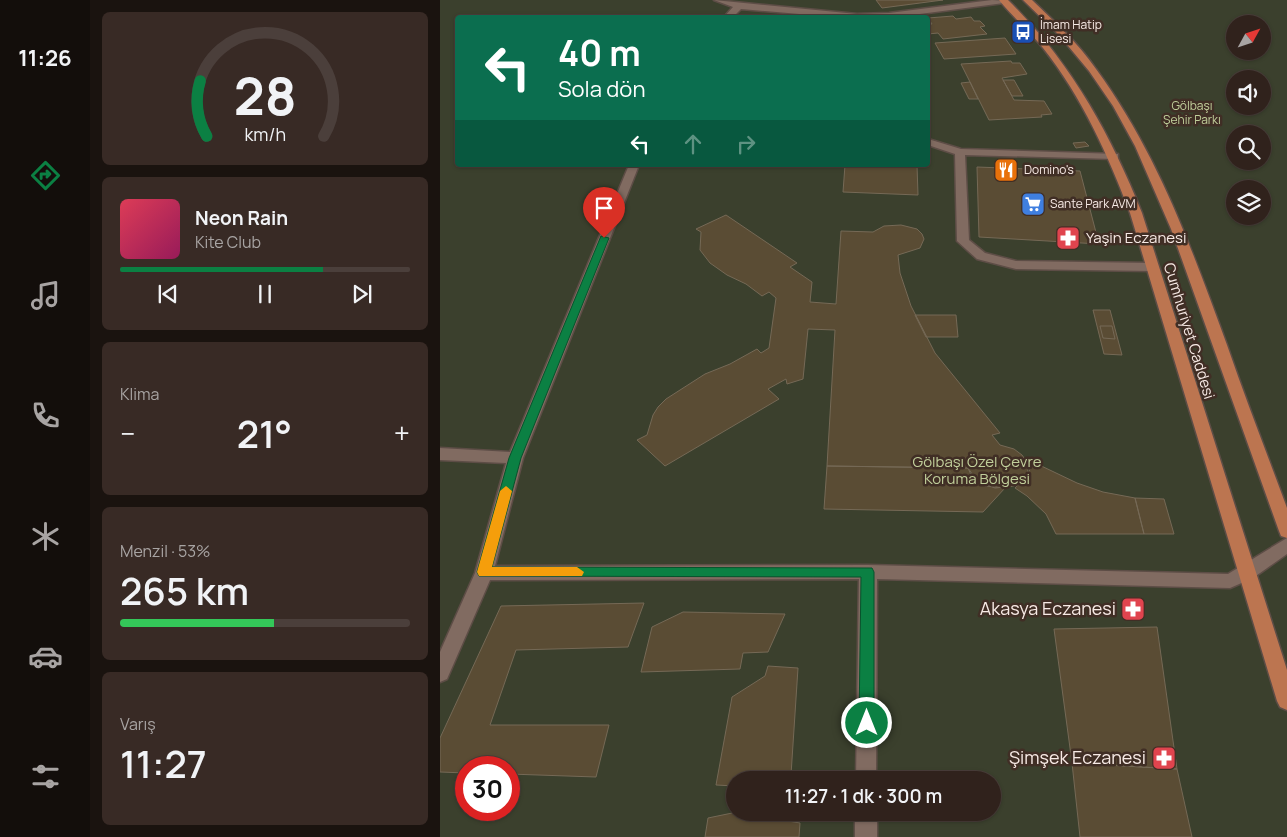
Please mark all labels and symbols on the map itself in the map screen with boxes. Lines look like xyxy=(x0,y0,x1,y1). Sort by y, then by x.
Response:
north arrow xyxy=(1226,15,1271,60)
place label: İmam Hatip Lisesi xyxy=(1040,16,1102,47)
bus stop icon: İmam Hatip Lisesi xyxy=(1010,19,1036,45)
park label: Gölbaşı Şehir Parkı xyxy=(1163,97,1221,128)
restaurant icon: Domino's xyxy=(993,157,1019,183)
place label: Domino's xyxy=(1024,161,1074,178)
pin xyxy=(583,187,625,238)
supermarket icon: Sante Park AVM xyxy=(1020,191,1046,217)
place label: Sante Park AVM xyxy=(1050,195,1136,212)
pharmacy icon: Yaşin Eczanesi xyxy=(1055,225,1081,251)
place label: Yaşin Eczanesi xyxy=(1086,227,1186,248)
street label: Cumhuriyet Caddesi xyxy=(1159,260,1220,402)
park label: Gölbaşı Özel Çevre Koruma Bölgesi xyxy=(913,451,1042,489)
place label: Akasya Eczanesi xyxy=(980,596,1116,620)
pharmacy icon: Akasya Eczanesi xyxy=(1120,596,1146,622)
position arrow xyxy=(840,696,892,748)
place label: Şimşek Eczanesi xyxy=(1009,745,1146,769)
pharmacy icon: Şimşek Eczanesi xyxy=(1151,745,1177,771)
speed limit sign: 30 xyxy=(455,756,520,821)

